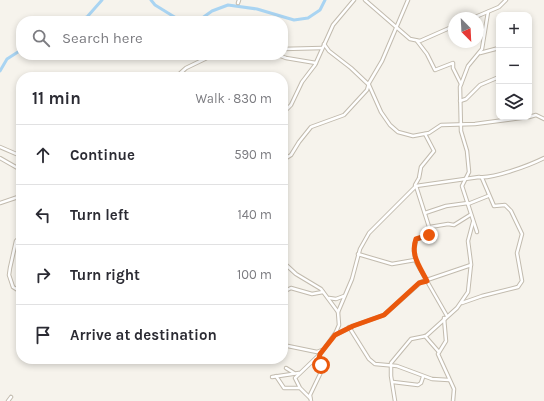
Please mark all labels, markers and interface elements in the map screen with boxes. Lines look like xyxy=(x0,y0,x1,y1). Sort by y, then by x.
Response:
north arrow xyxy=(448,12,484,48)
map controls xyxy=(496,12,532,120)
button: + xyxy=(496,12,532,48)
search box xyxy=(16,16,288,60)
icon: search xyxy=(30,27,52,49)
text: Search here xyxy=(62,29,143,47)
button: − xyxy=(496,48,532,84)
button: layers xyxy=(496,84,532,120)
text: 11 min xyxy=(32,88,81,108)
text: Walk · 830 m xyxy=(196,91,272,106)
icon: ahead xyxy=(32,144,54,166)
text: Continue xyxy=(70,146,135,164)
text: 590 m xyxy=(234,147,272,162)
icon: left xyxy=(32,204,54,226)
text: Turn left xyxy=(70,206,129,224)
text: 140 m xyxy=(237,207,272,222)
route end xyxy=(420,226,438,244)
icon: right xyxy=(32,264,54,286)
text: Turn right xyxy=(70,266,140,284)
text: 100 m xyxy=(237,267,272,282)
icon: arrive xyxy=(32,324,54,346)
text: Arrive at destination xyxy=(70,326,217,344)
route start xyxy=(312,356,330,374)

